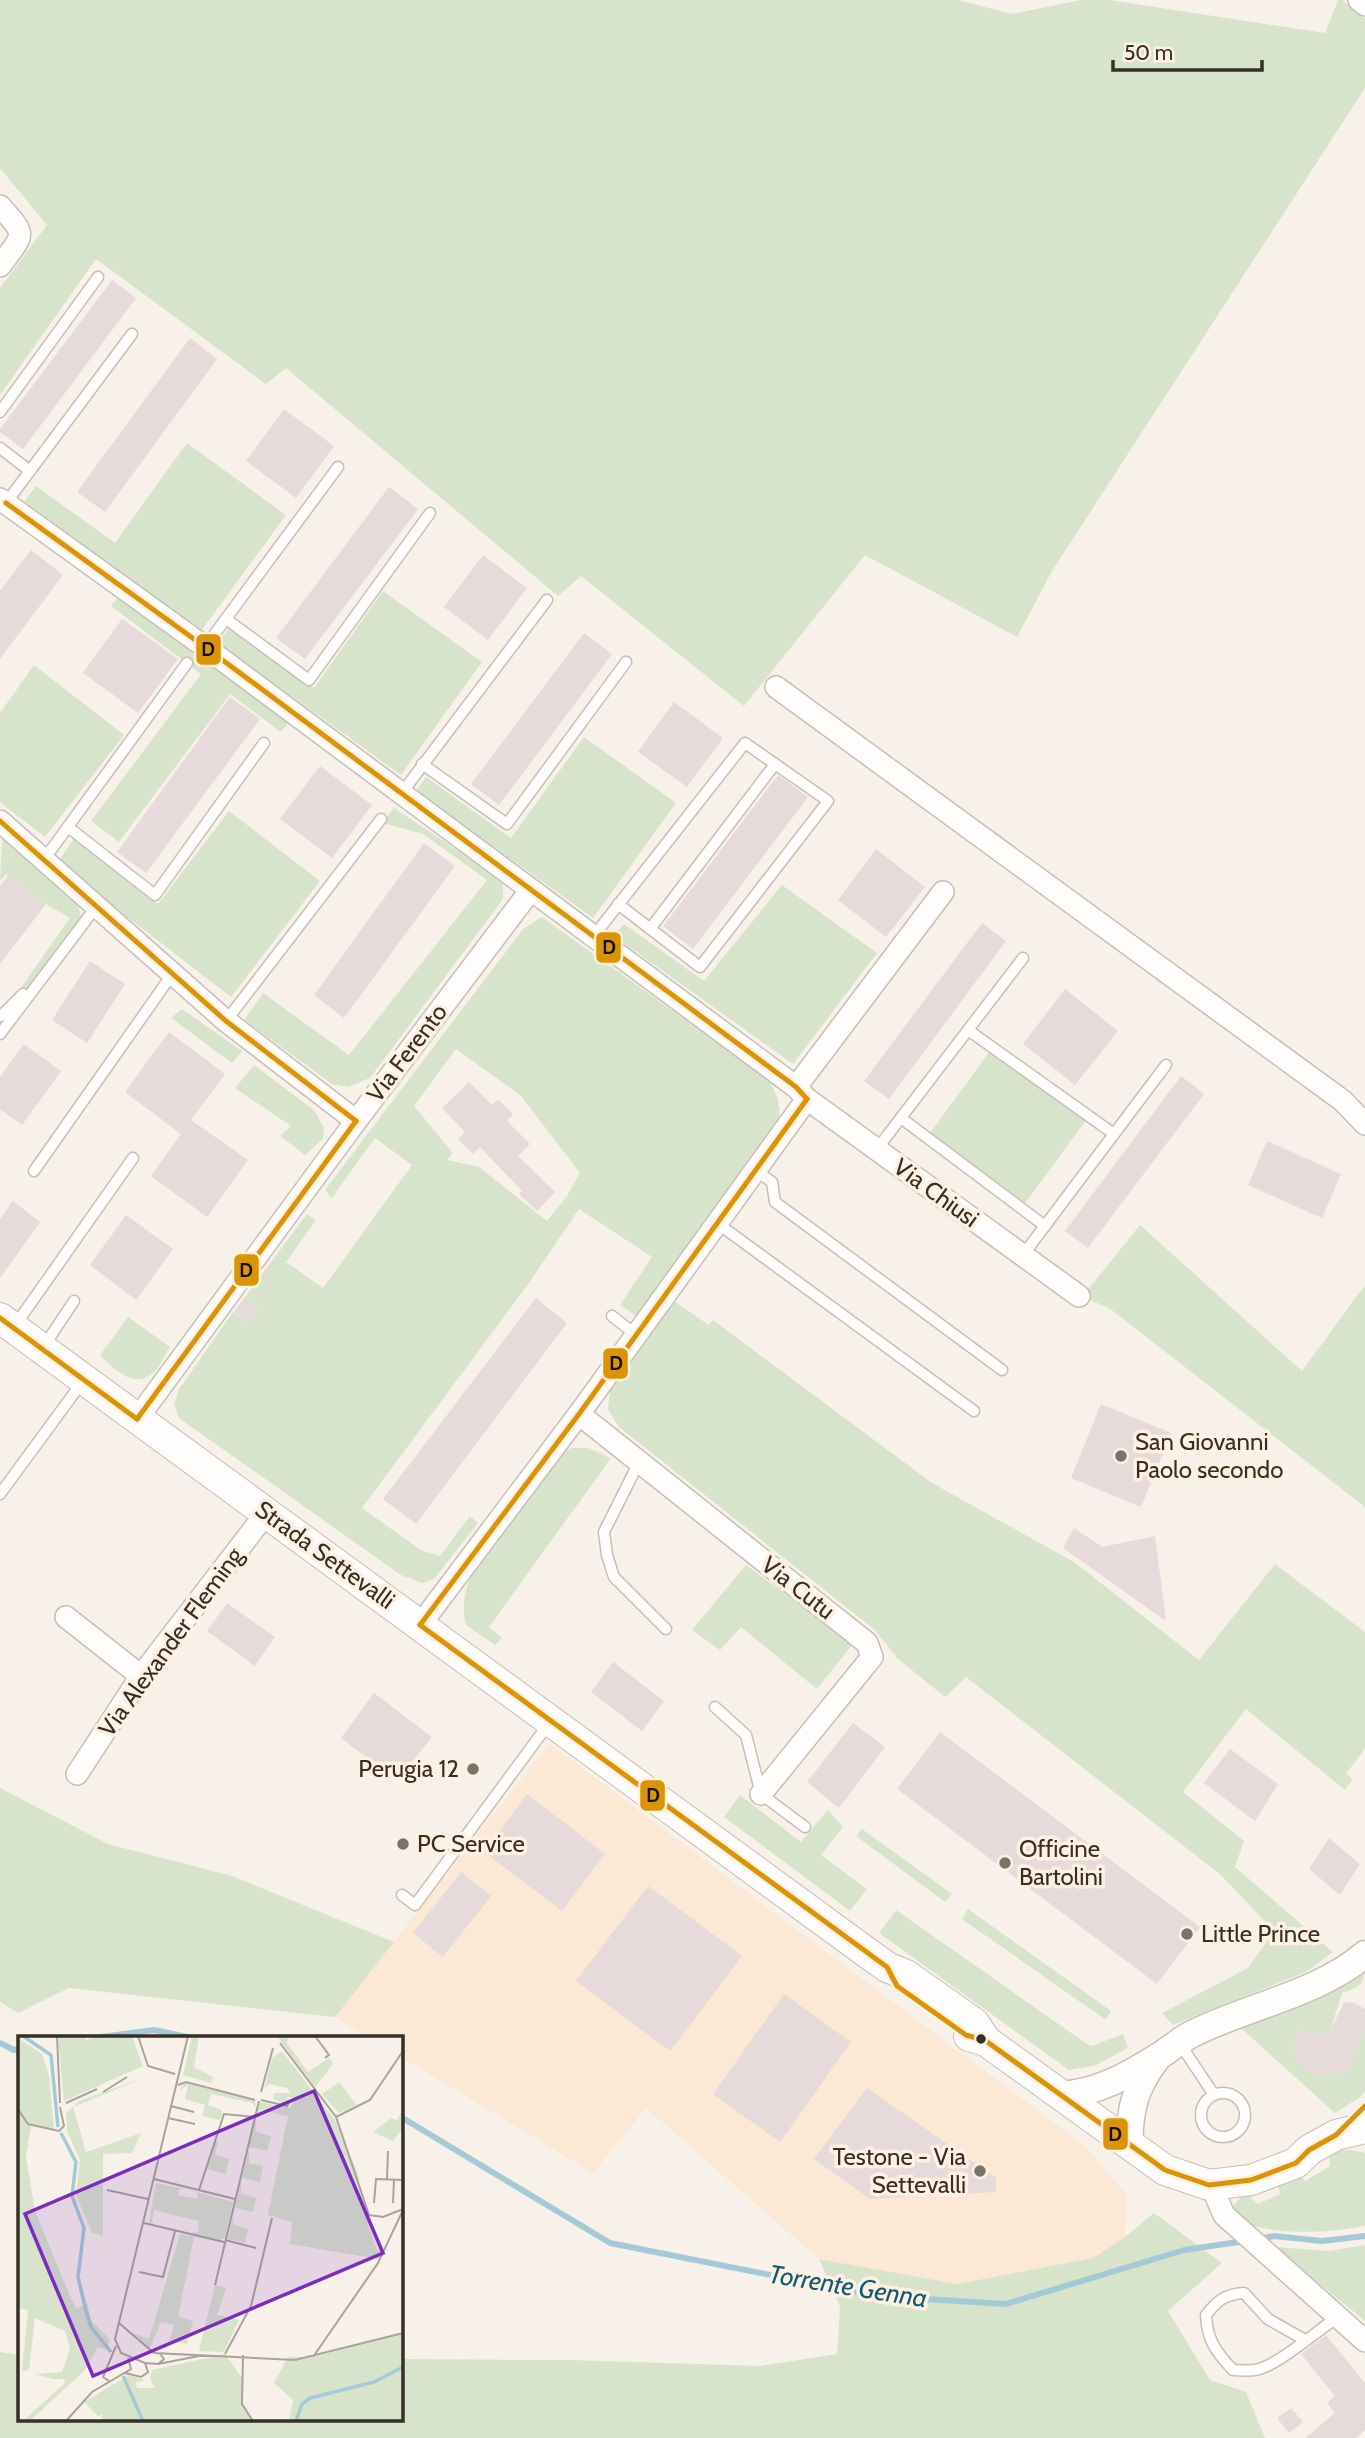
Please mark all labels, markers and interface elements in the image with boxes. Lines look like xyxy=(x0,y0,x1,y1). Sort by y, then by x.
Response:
scale bar xyxy=(1113,28,1262,72)
text: 50 m xyxy=(1124,40,1173,65)
line badge: D xyxy=(195,633,222,666)
text: D xyxy=(201,638,215,661)
line badge: D xyxy=(595,931,622,964)
text: D xyxy=(602,936,616,959)
street label: Via Ferento xyxy=(360,998,453,1108)
street label: Via Chiusi xyxy=(888,1152,985,1233)
line badge: D xyxy=(233,1253,260,1287)
text: D xyxy=(239,1259,253,1282)
line badge: D xyxy=(602,1347,629,1380)
text: D xyxy=(609,1352,623,1375)
place label: San Giovanni Paolo secondo xyxy=(1135,1427,1283,1484)
marker: San Giovanni Paolo secondo xyxy=(1113,1448,1129,1464)
street label: Strada Settevalli xyxy=(250,1494,401,1615)
street label: Via Alexander Fleming xyxy=(92,1541,250,1742)
street label: Via Cutu xyxy=(756,1550,841,1625)
place label: Perugia 12 xyxy=(358,1754,459,1783)
marker: Perugia 12 xyxy=(465,1761,481,1777)
line badge: D xyxy=(639,1779,666,1812)
text: D xyxy=(646,1784,660,1807)
place label: PC Service xyxy=(417,1829,525,1858)
place label: Officine Bartolini xyxy=(1019,1834,1103,1891)
marker: PC Service xyxy=(395,1836,411,1852)
marker: Officine Bartolini xyxy=(997,1855,1013,1871)
place label: Little Prince xyxy=(1201,1919,1320,1948)
marker: Little Prince xyxy=(1179,1926,1195,1942)
unlabelled marker xyxy=(974,2032,988,2046)
inset map xyxy=(18,2036,402,2420)
line badge: D xyxy=(1102,2117,1129,2151)
text: D xyxy=(1108,2123,1122,2146)
place label: Testone - Via Settevalli xyxy=(833,2142,966,2199)
marker: Testone - Via Settevalli xyxy=(972,2163,988,2179)
water label: Torrente Genna xyxy=(767,2258,929,2314)

